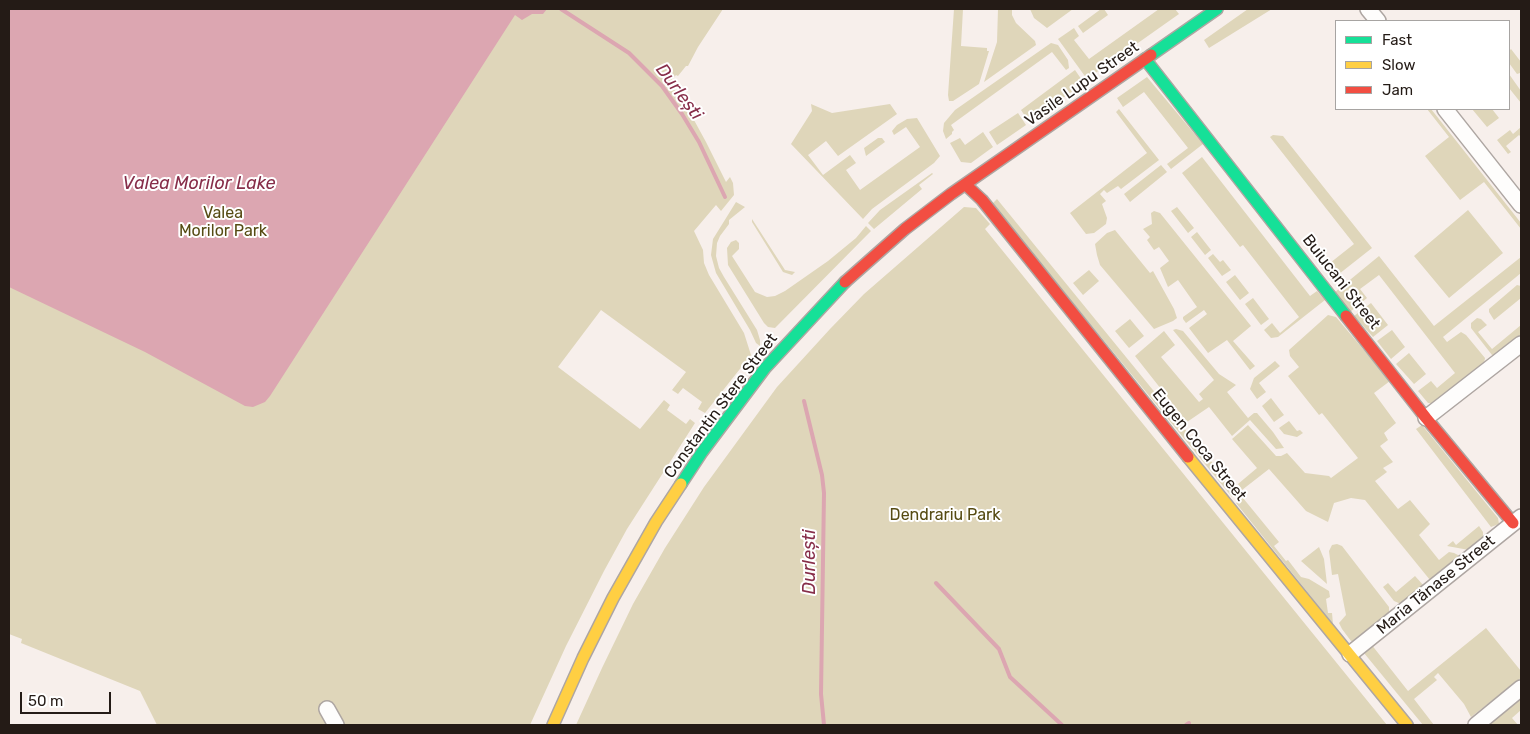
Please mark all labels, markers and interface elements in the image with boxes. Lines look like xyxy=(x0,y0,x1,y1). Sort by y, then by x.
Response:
legend xyxy=(1335,20,1510,110)
text: Fast xyxy=(1382,31,1412,49)
street label: Vasile Lupu Street xyxy=(1021,37,1143,131)
text: Slow xyxy=(1382,56,1415,74)
water label: Durlești xyxy=(651,60,707,124)
text: Jam xyxy=(1382,81,1413,99)
water label: Valea Morilor Lake xyxy=(122,173,276,195)
park label: Valea Morilor Park xyxy=(179,203,267,241)
street label: Buiucani Street xyxy=(1298,231,1384,333)
street label: Constantin Stere Street xyxy=(660,330,782,482)
street label: Eugen Coca Street xyxy=(1148,385,1250,505)
park label: Dendrariu Park xyxy=(890,505,1000,525)
water label: Durlești xyxy=(799,530,821,594)
street label: Maria Tănase Street xyxy=(1373,531,1499,639)
scale bar xyxy=(22,682,114,714)
text: 50 m xyxy=(28,692,63,710)

